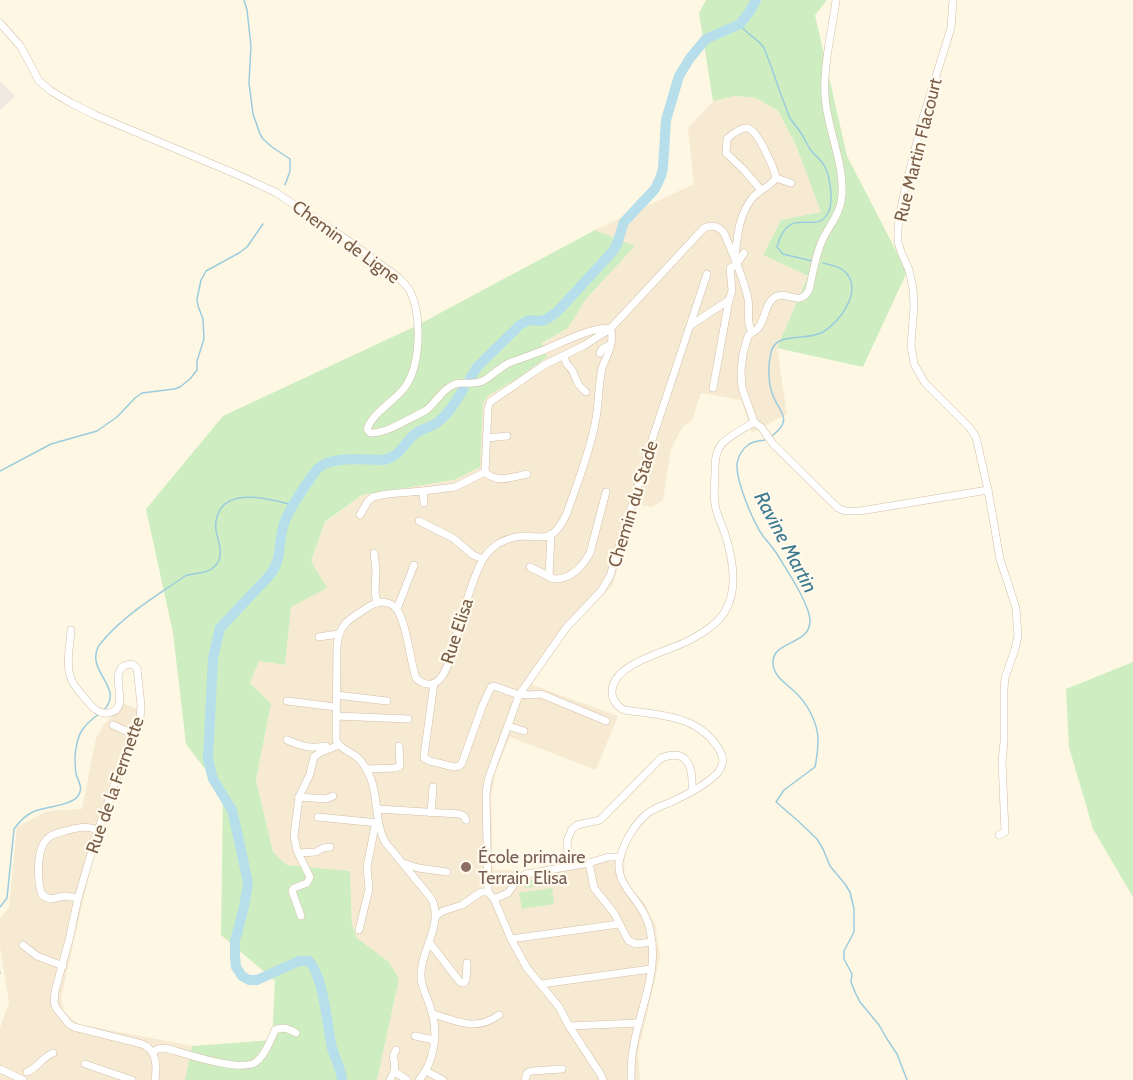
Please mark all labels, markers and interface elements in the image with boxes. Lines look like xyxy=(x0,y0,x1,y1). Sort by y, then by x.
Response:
street label: Rue Martin Flacourt xyxy=(889,76,947,224)
street label: Chemin de Ligne xyxy=(288,195,404,289)
street label: Chemin du Stade xyxy=(603,438,663,570)
water label: Ravine Martin xyxy=(749,487,823,597)
street label: Rue Elisa xyxy=(436,595,478,666)
street label: Rue de la Fermette xyxy=(81,714,149,856)
place label: École primaire Terrain Elisa xyxy=(478,846,586,889)
marker: École primaire Terrain Elisa xyxy=(459,860,473,874)

